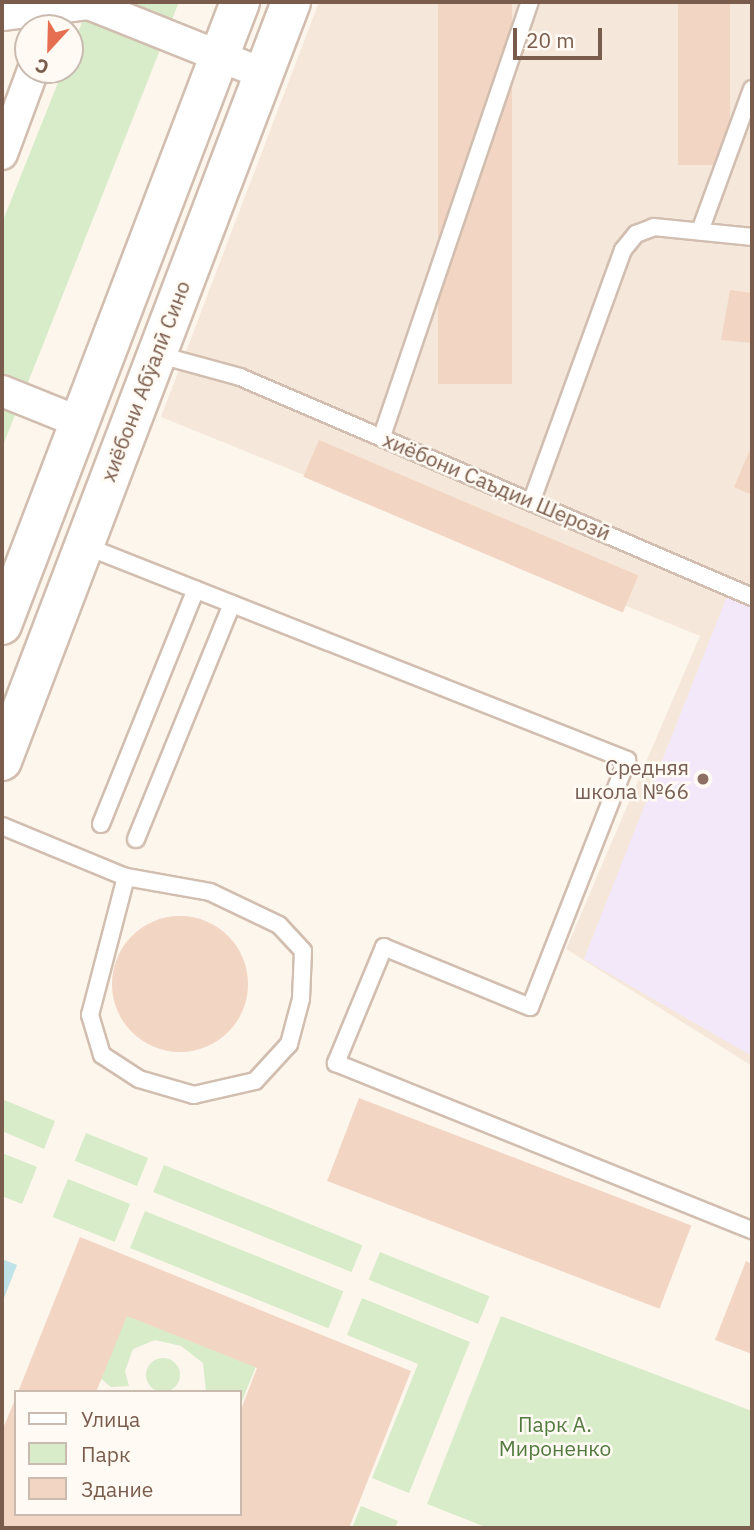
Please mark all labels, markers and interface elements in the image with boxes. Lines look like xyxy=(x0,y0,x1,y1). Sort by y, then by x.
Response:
north arrow xyxy=(14,14,84,84)
scale bar xyxy=(516,14,605,58)
text: 20 m xyxy=(526,26,575,54)
text: С xyxy=(32,53,52,80)
street label: хиёбони Абӯалӣ Сино xyxy=(95,277,195,485)
street label: хиёбони Саъдии Шерозӣ xyxy=(380,427,614,545)
place label: Средняя школа №66 xyxy=(575,754,689,804)
marker: Средняя школа №66 xyxy=(695,771,711,787)
legend xyxy=(14,1390,242,1516)
text: Улица xyxy=(81,1405,140,1433)
park label: Парк А. Мироненко xyxy=(499,1411,611,1461)
text: Парк xyxy=(81,1440,131,1468)
text: Здание xyxy=(81,1475,153,1503)

